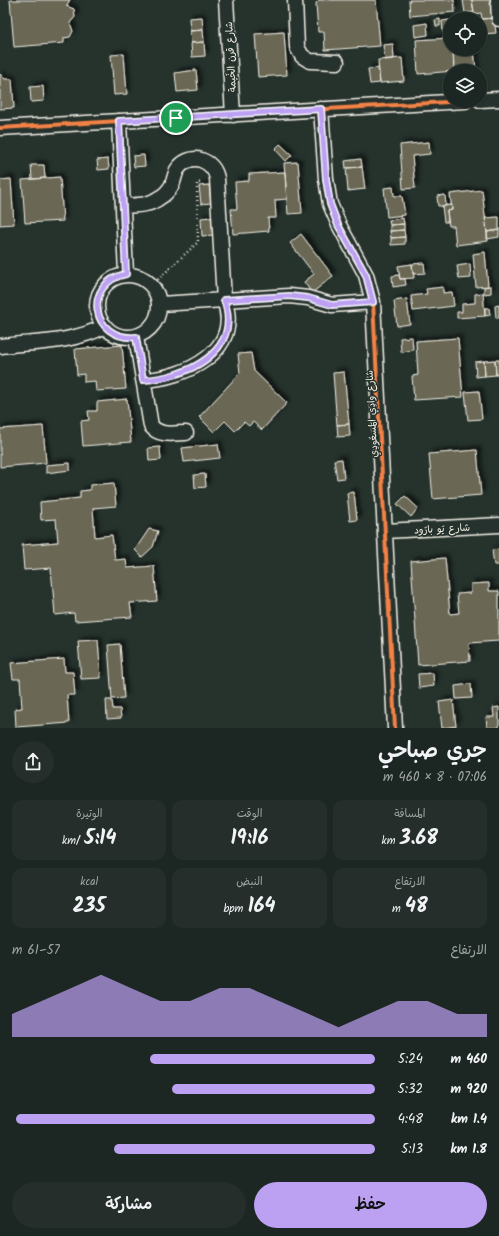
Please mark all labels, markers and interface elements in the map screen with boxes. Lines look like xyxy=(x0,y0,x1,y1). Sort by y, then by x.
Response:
map controls xyxy=(443,12,487,108)
button: locate xyxy=(443,12,487,56)
street label: شارع قرن الخَيمة xyxy=(221,21,241,93)
button: layers xyxy=(443,64,487,108)
pin xyxy=(159,101,193,135)
icon: arrive xyxy=(165,107,187,129)
street label: شارع وادِي المَسعُودِي xyxy=(362,369,382,458)
street label: شارع يَو بارُود xyxy=(414,520,471,538)
text: جري صباحي xyxy=(378,734,487,769)
button: share xyxy=(12,741,54,783)
text: 07:06 · 8 × 460 m xyxy=(383,767,487,788)
text: الوتيرة xyxy=(76,805,102,823)
text: الوقت xyxy=(237,805,262,823)
text: المسافة xyxy=(394,805,426,823)
text: 5:14 xyxy=(84,823,116,855)
text: 19:16 xyxy=(231,823,268,855)
text: 3.68 xyxy=(400,823,438,855)
text: /km xyxy=(62,832,84,850)
text: km xyxy=(382,832,400,850)
text: kcal xyxy=(80,873,98,891)
text: النبض xyxy=(236,873,263,891)
text: الارتفاع xyxy=(394,873,425,891)
text: 235 xyxy=(73,891,106,923)
text: 164 xyxy=(248,891,276,923)
text: 48 xyxy=(405,891,428,923)
text: bpm xyxy=(224,900,248,918)
text: m xyxy=(392,900,405,918)
text: 57–61 m xyxy=(12,940,60,961)
text: الارتفاع xyxy=(451,940,487,961)
text: 5:24 xyxy=(398,1049,423,1070)
text: 460 m xyxy=(451,1049,487,1070)
text: 5:32 xyxy=(398,1079,423,1100)
text: 920 m xyxy=(451,1079,487,1100)
text: 4:48 xyxy=(398,1109,423,1130)
text: 1.4 km xyxy=(451,1109,487,1130)
text: 5:13 xyxy=(401,1139,423,1160)
text: 1.8 km xyxy=(450,1139,487,1160)
button: مشاركة xyxy=(12,1182,246,1228)
button: حفظ xyxy=(254,1182,487,1228)

